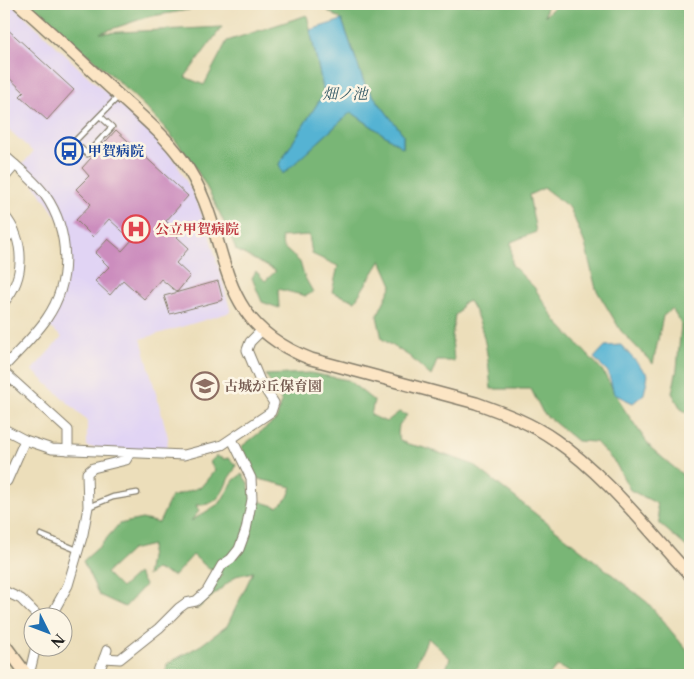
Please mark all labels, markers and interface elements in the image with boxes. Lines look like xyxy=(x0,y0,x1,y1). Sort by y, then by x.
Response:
water label: 畑ノ池 xyxy=(322,84,369,103)
bus stop icon: 甲賀病院 xyxy=(54,136,84,166)
place label: 甲賀病院 xyxy=(88,142,144,160)
hospital icon: 公立甲賀病院 xyxy=(121,214,151,244)
place label: 公立甲賀病院 xyxy=(155,220,239,238)
school or university icon: 古城が丘保育園 xyxy=(190,371,220,401)
place label: 古城が丘保育園 xyxy=(224,377,322,395)
north arrow xyxy=(22,606,72,656)
text: N xyxy=(47,630,68,651)

